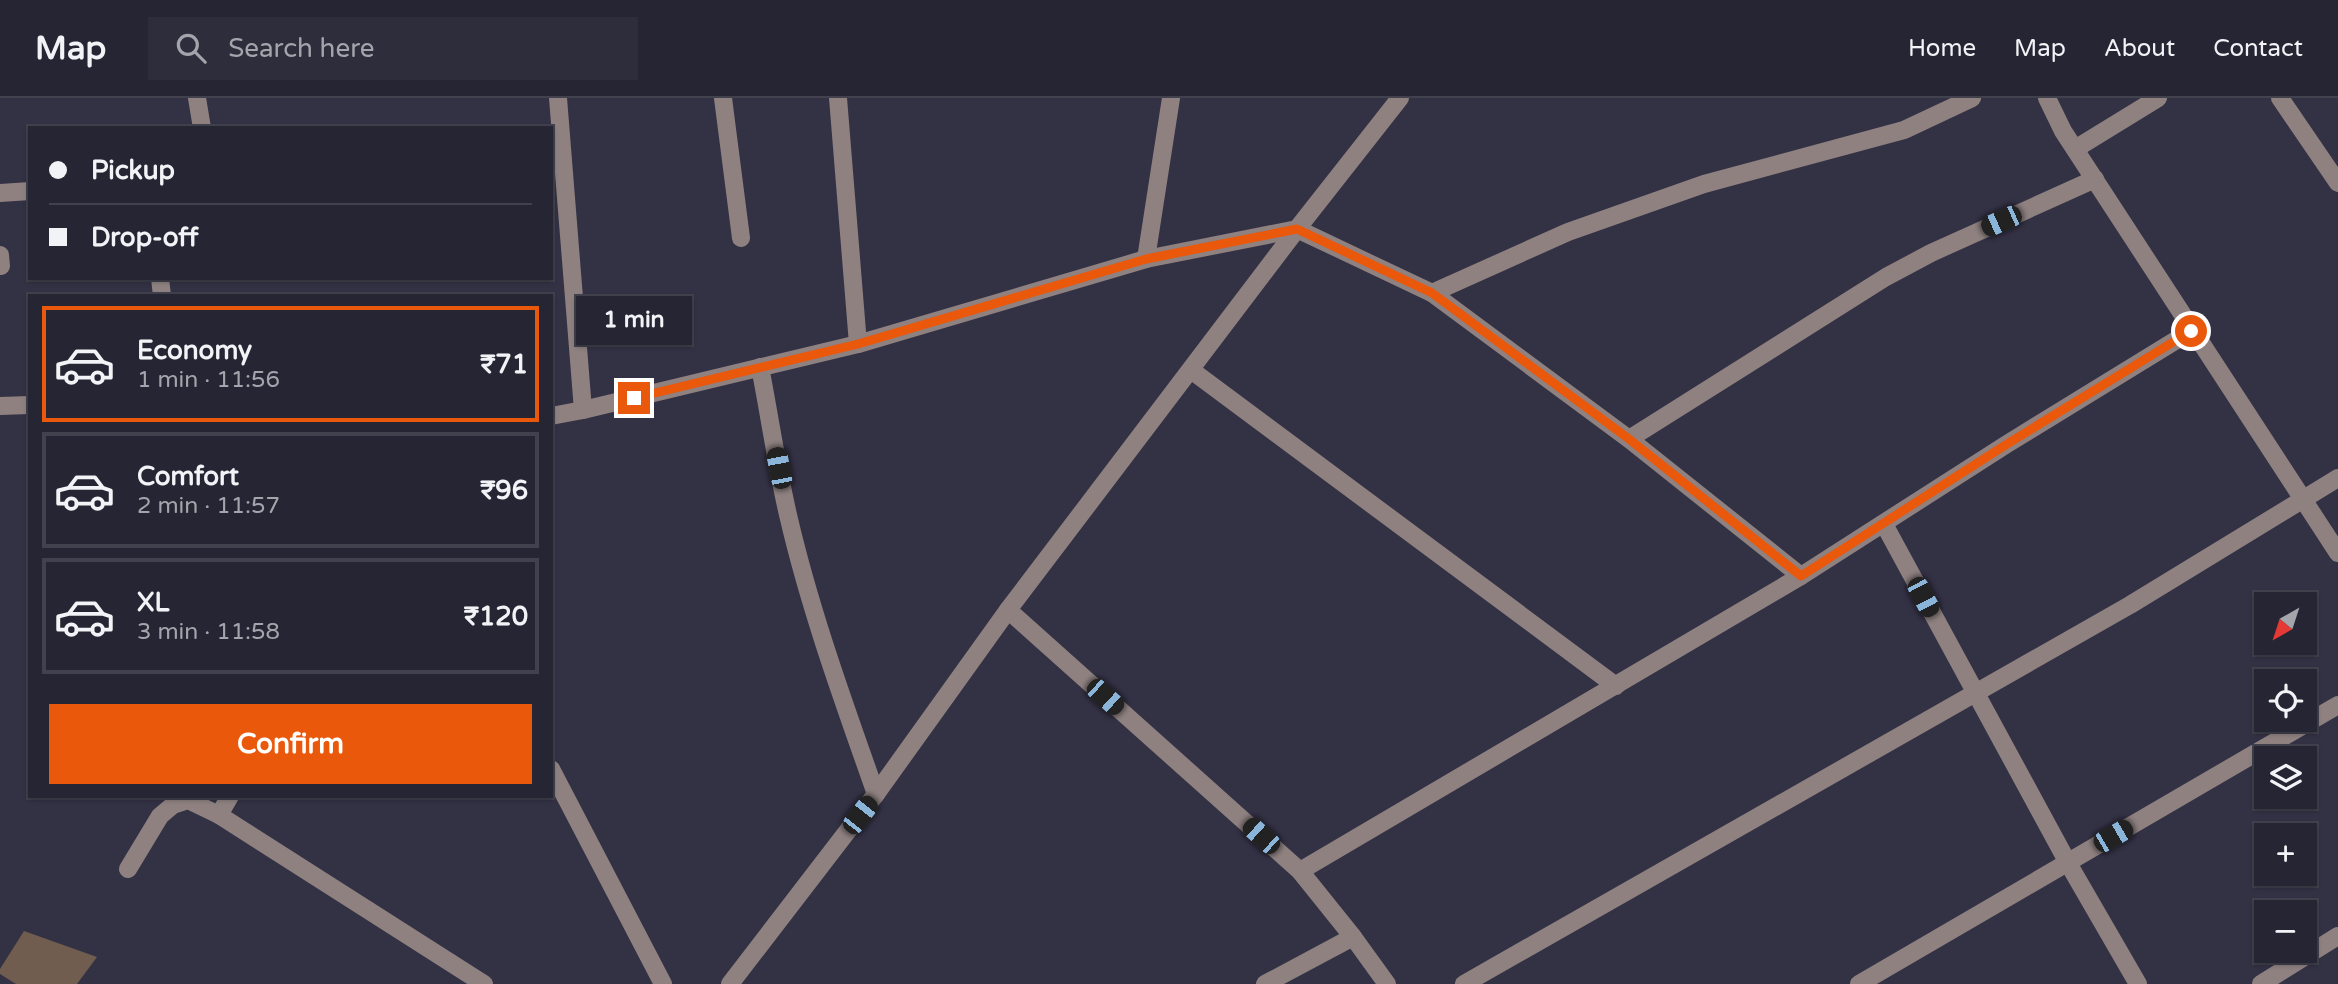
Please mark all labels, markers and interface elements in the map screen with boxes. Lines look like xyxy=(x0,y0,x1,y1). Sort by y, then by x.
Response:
search box xyxy=(148,17,638,80)
text: Map xyxy=(35,29,106,68)
icon: search xyxy=(172,29,210,67)
text: Search here xyxy=(228,33,374,64)
text: Home xyxy=(1908,34,1976,63)
text: Map xyxy=(2014,34,2066,63)
text: About xyxy=(2104,34,2175,63)
text: Contact xyxy=(2213,34,2303,63)
text: Pickup xyxy=(91,155,175,186)
car xyxy=(1978,203,2025,239)
text: Drop-off xyxy=(91,222,198,253)
callout: 1 min xyxy=(576,296,692,345)
text: 1 min xyxy=(603,306,665,334)
route start xyxy=(2175,315,2207,347)
icon: car xyxy=(53,333,116,396)
text: Economy xyxy=(137,335,252,366)
text: ₹71 xyxy=(480,349,528,380)
text: 1 min · 11:56 xyxy=(137,366,280,394)
route end xyxy=(618,382,650,414)
car xyxy=(765,445,794,491)
icon: car xyxy=(53,459,116,522)
text: Comfort xyxy=(137,461,239,492)
text: ₹96 xyxy=(480,475,528,506)
text: 2 min · 11:57 xyxy=(137,492,280,520)
car xyxy=(1904,574,1943,620)
icon: car xyxy=(53,585,116,648)
text: XL xyxy=(137,587,169,618)
north arrow xyxy=(2254,592,2317,654)
map controls xyxy=(2254,592,2317,963)
text: ₹120 xyxy=(464,601,528,632)
text: 3 min · 11:58 xyxy=(137,618,280,646)
button: locate xyxy=(2254,669,2317,732)
car xyxy=(1083,675,1128,719)
button: Confirm xyxy=(49,704,532,784)
button: layers xyxy=(2254,746,2317,809)
car xyxy=(839,792,882,838)
car xyxy=(1239,814,1284,858)
car xyxy=(2090,816,2137,856)
button: + xyxy=(2254,823,2317,886)
button: − xyxy=(2254,900,2317,963)

